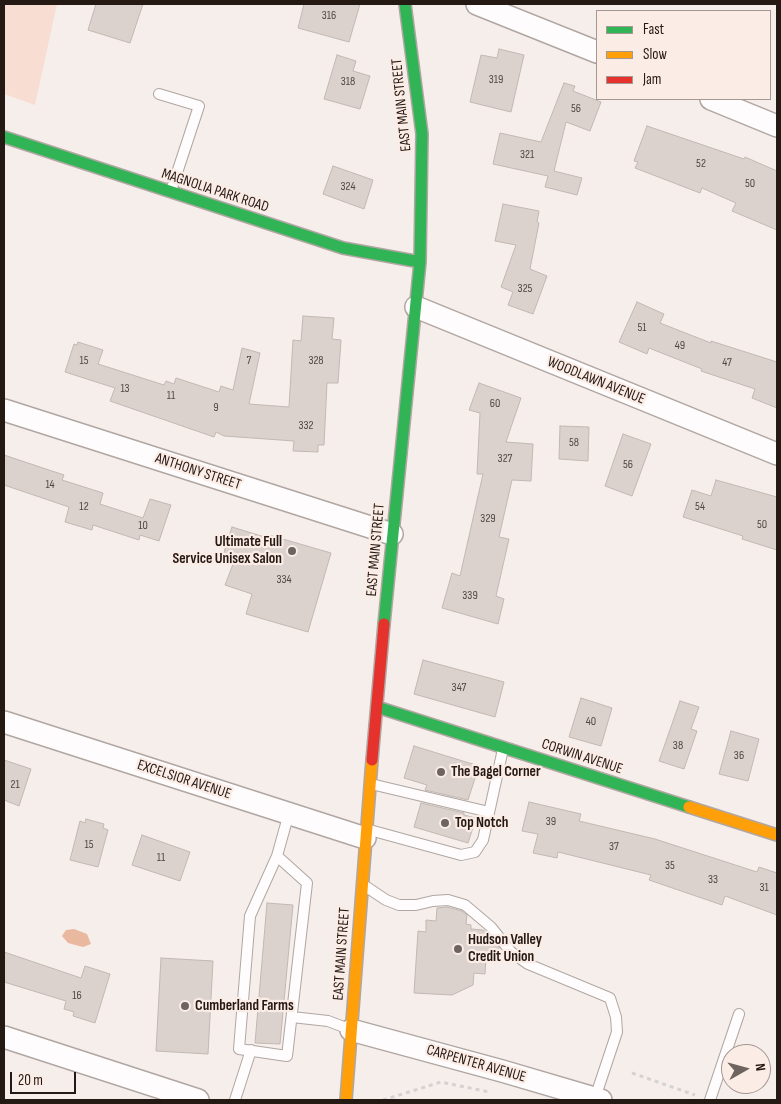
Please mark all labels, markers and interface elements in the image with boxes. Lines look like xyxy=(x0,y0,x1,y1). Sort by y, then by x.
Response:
house number: 316 xyxy=(322,9,336,23)
legend xyxy=(596,10,771,100)
text: Fast xyxy=(643,20,664,39)
text: Slow xyxy=(643,45,667,64)
street label: EAST MAIN STREET xyxy=(388,58,416,152)
text: Jam xyxy=(643,70,661,89)
house number: 319 xyxy=(489,73,503,87)
house number: 318 xyxy=(341,75,355,89)
house number: 56 xyxy=(571,102,581,116)
house number: 321 xyxy=(520,148,534,162)
house number: 52 xyxy=(696,157,706,171)
street label: MAGNOLIA PARK ROAD xyxy=(159,165,271,217)
house number: 50 xyxy=(745,177,755,191)
house number: 324 xyxy=(341,180,355,194)
house number: 325 xyxy=(518,282,532,296)
house number: 51 xyxy=(637,321,647,335)
house number: 49 xyxy=(675,339,685,353)
street label: WOODLAWN AVENUE xyxy=(545,353,647,409)
house number: 15 xyxy=(79,354,89,368)
house number: 7 xyxy=(247,354,251,368)
house number: 328 xyxy=(308,354,324,368)
house number: 47 xyxy=(722,356,732,370)
house number: 13 xyxy=(120,382,130,396)
house number: 11 xyxy=(167,389,175,403)
house number: 60 xyxy=(490,397,500,411)
house number: 9 xyxy=(213,401,219,415)
house number: 332 xyxy=(298,419,314,433)
house number: 58 xyxy=(569,436,579,450)
street label: ANTHONY STREET xyxy=(153,450,243,494)
house number: 327 xyxy=(498,452,512,466)
house number: 56 xyxy=(623,458,633,472)
house number: 14 xyxy=(45,478,55,492)
house number: 12 xyxy=(79,500,89,514)
house number: 54 xyxy=(695,500,705,514)
street label: EAST MAIN STREET xyxy=(363,503,389,597)
house number: 329 xyxy=(480,512,496,526)
house number: 50 xyxy=(757,518,767,532)
house number: 10 xyxy=(138,519,148,533)
place label: Ultimate Full Service Unisex Salon xyxy=(172,533,282,568)
marker: Ultimate Full Service Unisex Salon xyxy=(286,545,298,557)
house number: 334 xyxy=(276,573,292,587)
house number: 339 xyxy=(462,589,478,603)
house number: 347 xyxy=(452,681,466,695)
house number: 40 xyxy=(586,715,596,729)
street label: CORWIN AVENUE xyxy=(539,735,625,779)
house number: 38 xyxy=(673,739,683,753)
house number: 36 xyxy=(734,749,744,763)
street label: EXCELSIOR AVENUE xyxy=(135,756,233,804)
place label: The Bagel Corner xyxy=(451,763,541,781)
marker: The Bagel Corner xyxy=(435,766,447,778)
house number: 21 xyxy=(10,778,20,792)
place label: Top Notch xyxy=(455,814,508,832)
house number: 39 xyxy=(546,815,556,829)
marker: Top Notch xyxy=(439,817,451,829)
house number: 15 xyxy=(84,838,94,852)
house number: 37 xyxy=(609,840,619,854)
house number: 11 xyxy=(157,851,165,865)
house number: 35 xyxy=(665,859,675,873)
house number: 33 xyxy=(708,873,718,887)
house number: 31 xyxy=(759,881,769,895)
street label: EAST MAIN STREET xyxy=(330,907,354,1001)
place label: Hudson Valley Credit Union xyxy=(468,931,542,966)
marker: Hudson Valley Credit Union xyxy=(452,943,464,955)
house number: 16 xyxy=(72,989,82,1003)
place label: Cumberland Farms xyxy=(195,997,294,1015)
marker: Cumberland Farms xyxy=(179,1000,191,1012)
street label: CARPENTER AVENUE xyxy=(424,1041,528,1087)
north arrow xyxy=(721,1044,771,1094)
scale bar xyxy=(12,1062,79,1094)
text: N xyxy=(751,1062,769,1072)
text: 20 m xyxy=(18,1071,43,1090)

